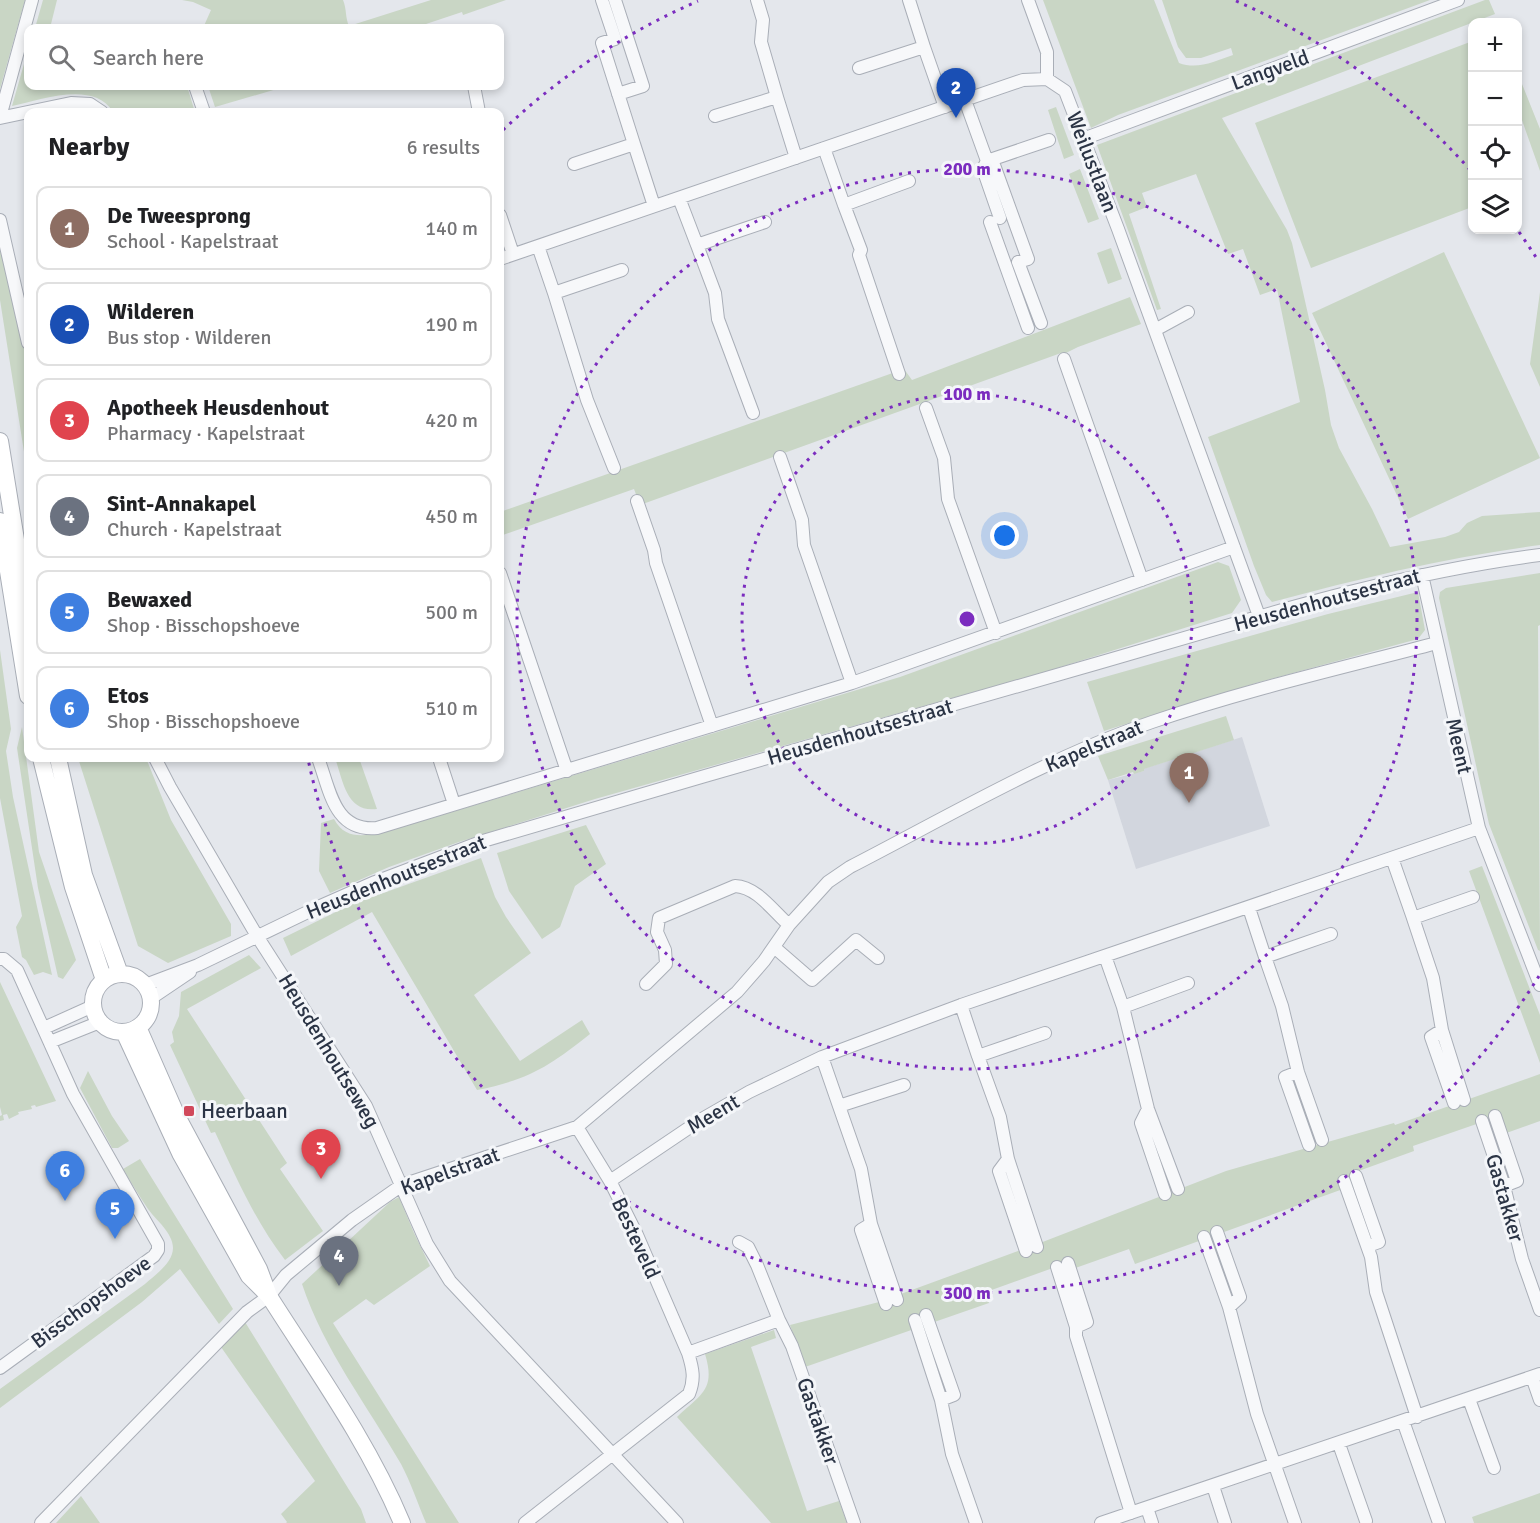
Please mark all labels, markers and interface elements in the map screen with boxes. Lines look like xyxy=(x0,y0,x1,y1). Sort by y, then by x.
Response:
map controls xyxy=(1468,18,1522,234)
button: + xyxy=(1468,18,1522,72)
search box xyxy=(24,24,504,90)
icon: search xyxy=(45,41,78,74)
text: Search here xyxy=(93,44,204,71)
street label: Langveld xyxy=(1228,44,1312,96)
pin: 2 xyxy=(936,68,976,118)
button: − xyxy=(1468,72,1522,126)
street label: Weilustlaan xyxy=(1061,108,1123,216)
button: locate xyxy=(1468,126,1522,180)
text: Nearby xyxy=(48,131,129,163)
text: 6 results xyxy=(407,135,480,160)
text: 200 m xyxy=(943,158,991,180)
button: layers xyxy=(1468,180,1522,234)
text: De Tweesprong xyxy=(107,202,251,229)
text: 1 xyxy=(64,216,75,241)
text: 140 m xyxy=(425,216,478,241)
text: School · Kapelstraat xyxy=(107,229,279,254)
text: Wilderen xyxy=(107,298,194,325)
text: 2 xyxy=(64,312,75,337)
text: 190 m xyxy=(425,312,478,337)
text: Bus stop · Wilderen xyxy=(107,325,271,350)
text: 100 m xyxy=(943,383,991,405)
text: Apotheek Heusdenhout xyxy=(107,394,329,421)
text: 3 xyxy=(64,408,75,433)
text: 420 m xyxy=(425,408,478,433)
text: Pharmacy · Kapelstraat xyxy=(107,421,305,446)
text: Sint-Annakapel xyxy=(107,490,256,517)
text: 4 xyxy=(64,504,75,529)
text: 450 m xyxy=(425,504,478,529)
text: Church · Kapelstraat xyxy=(107,517,282,542)
your location xyxy=(990,521,1019,550)
street label: Heusdenhoutsestraat xyxy=(1231,563,1423,637)
text: Bewaxed xyxy=(107,586,192,613)
text: 5 xyxy=(64,600,75,625)
text: 500 m xyxy=(425,600,478,625)
centre of rings xyxy=(957,609,977,629)
text: Shop · Bisschopshoeve xyxy=(107,613,300,638)
text: Etos xyxy=(107,682,149,709)
street label: Heusdenhoutsestraat xyxy=(764,693,956,771)
text: 6 xyxy=(64,696,75,721)
text: 510 m xyxy=(425,696,478,721)
text: Shop · Bisschopshoeve xyxy=(107,709,300,734)
street label: Kapelstraat xyxy=(1041,714,1147,778)
street label: Meent xyxy=(1440,715,1478,777)
pin: 1 xyxy=(1170,754,1208,803)
street label: Heusdenhoutsestraat xyxy=(302,829,490,925)
street label: Heusdenhoutseweg xyxy=(273,969,385,1133)
street label: Meent xyxy=(682,1088,744,1140)
place label: Heerbaan xyxy=(201,1098,288,1124)
marker: Heerbaan xyxy=(182,1104,196,1118)
pin: 3 xyxy=(302,1130,340,1179)
street label: Kapelstraat xyxy=(397,1141,503,1201)
street label: Gastakker xyxy=(1480,1151,1530,1245)
pin: 6 xyxy=(46,1152,84,1201)
pin: 5 xyxy=(96,1190,134,1239)
street label: Besteveld xyxy=(606,1193,666,1283)
pin: 4 xyxy=(320,1236,358,1286)
street label: Bisschopshoeve xyxy=(26,1250,156,1354)
text: 300 m xyxy=(943,1282,991,1304)
street label: Gastakker xyxy=(791,1374,845,1468)

